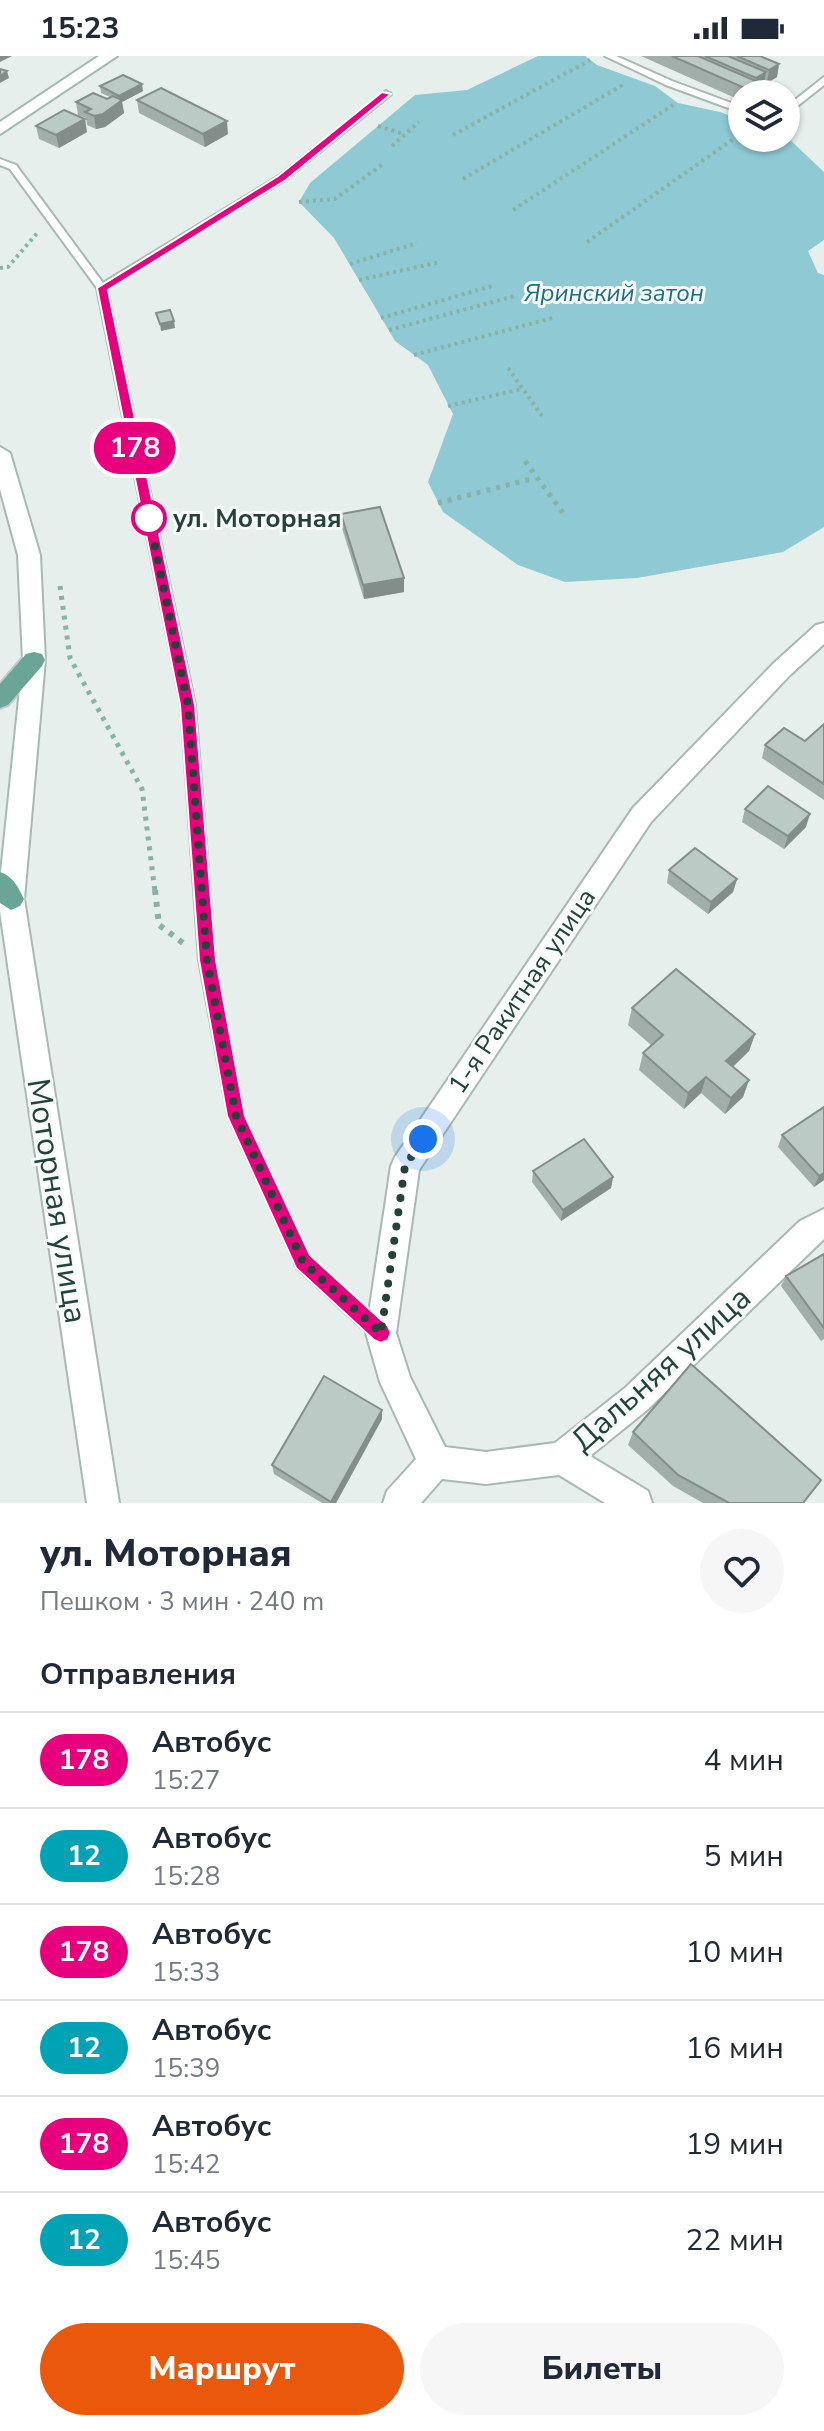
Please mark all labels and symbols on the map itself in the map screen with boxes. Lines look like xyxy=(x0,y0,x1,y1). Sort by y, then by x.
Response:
water label: Яринский затон xyxy=(524,277,704,309)
line badge: 178 xyxy=(89,422,181,474)
marker: ул. Моторная xyxy=(132,501,166,535)
place label: ул. Моторная xyxy=(173,501,342,536)
street label: 1-я Ракитная улица xyxy=(440,882,604,1100)
street label: Моторная улица xyxy=(16,1075,98,1327)
your location xyxy=(403,1119,443,1159)
street label: Дальняя улица xyxy=(562,1277,760,1461)

